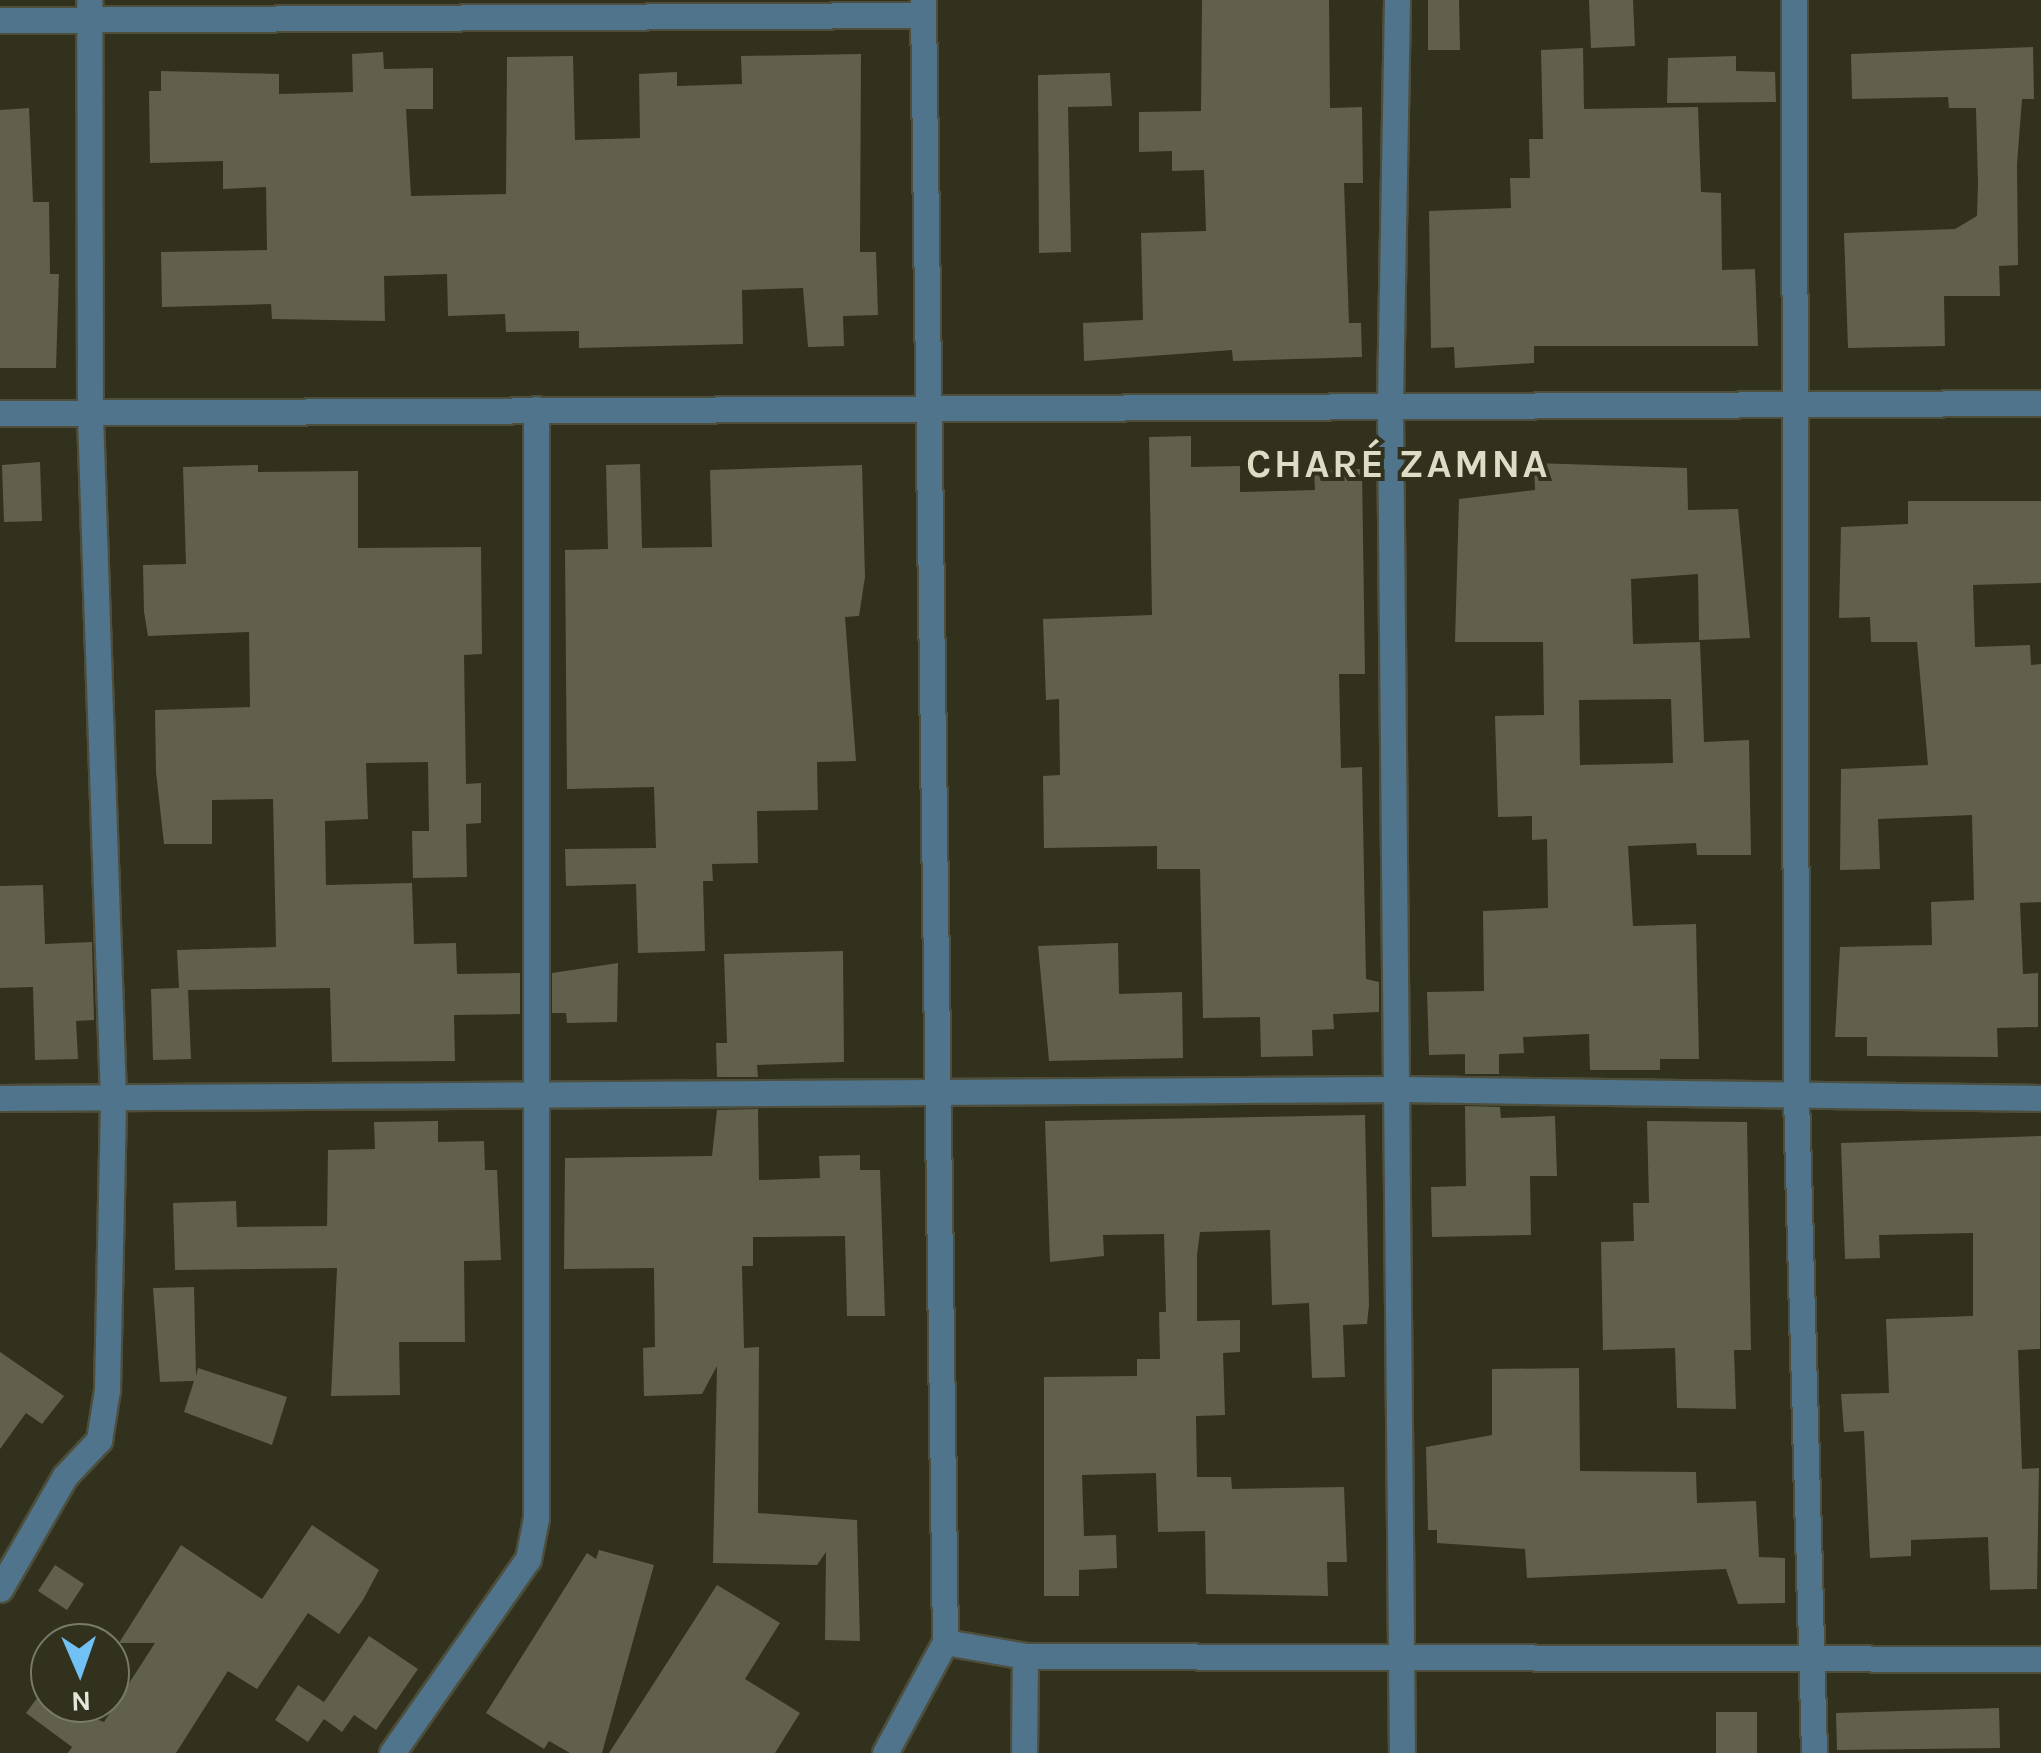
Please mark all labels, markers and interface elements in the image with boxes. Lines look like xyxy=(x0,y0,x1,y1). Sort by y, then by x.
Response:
district label: CHARÉ ZAMNA xyxy=(1246,440,1550,488)
north arrow xyxy=(30,1623,130,1723)
text: N xyxy=(70,1685,92,1718)

